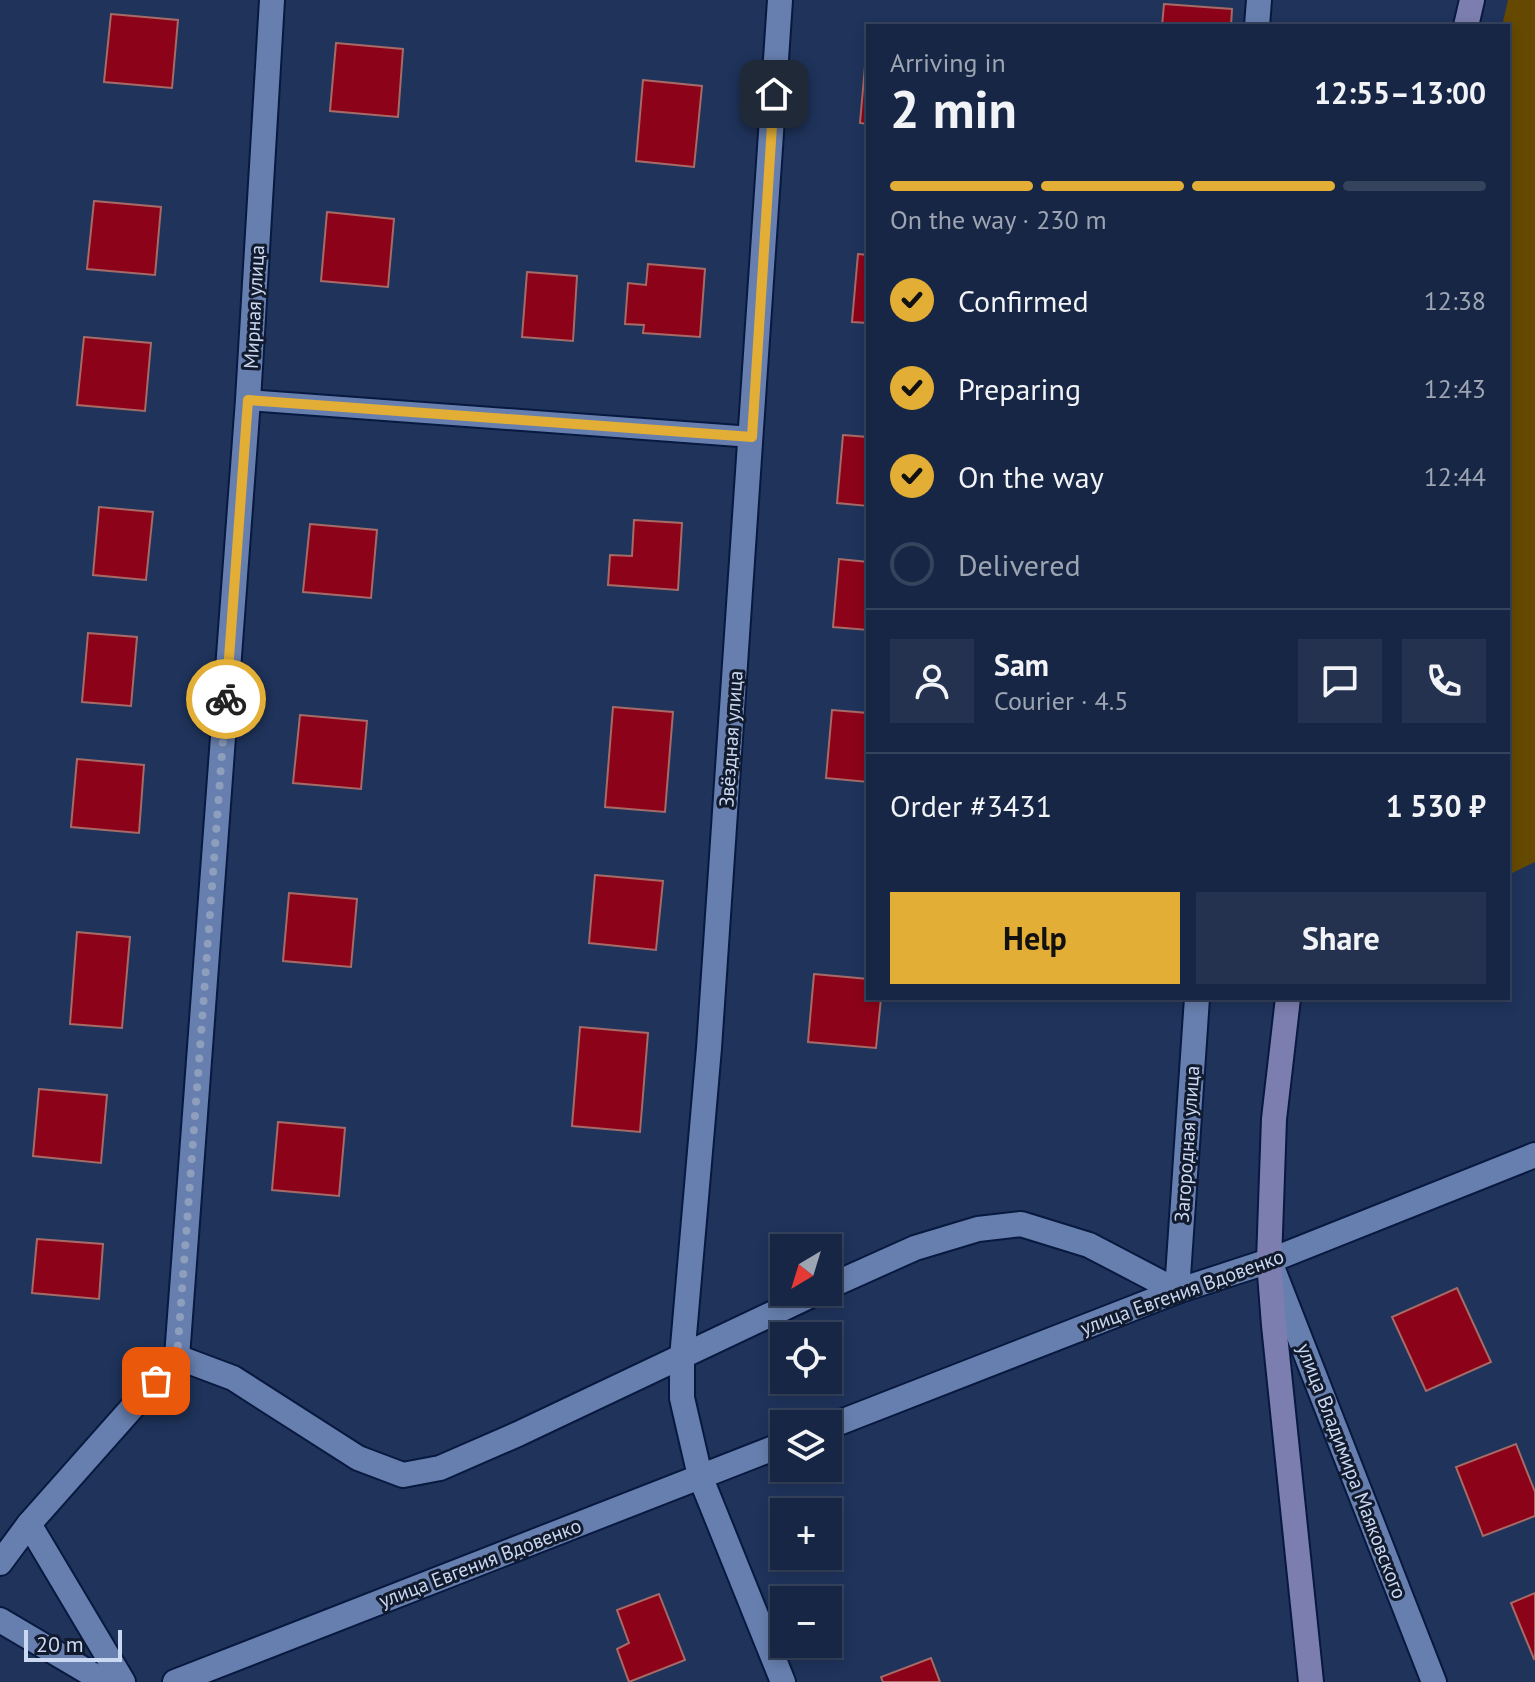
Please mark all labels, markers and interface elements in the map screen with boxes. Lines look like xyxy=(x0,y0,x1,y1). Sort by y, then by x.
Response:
text: Arriving in xyxy=(890,46,1006,79)
pin xyxy=(740,60,808,128)
icon: home xyxy=(752,72,796,116)
text: 12:55–13:00 xyxy=(1314,73,1486,112)
text: 2 min xyxy=(890,75,1017,142)
text: On the way · 230 m xyxy=(890,203,1107,236)
street label: Мирная улица xyxy=(238,244,270,370)
icon: check xyxy=(890,278,934,322)
text: Confirmed xyxy=(958,281,1089,320)
text: 12:38 xyxy=(1424,284,1486,317)
icon: check xyxy=(890,366,934,410)
text: Preparing xyxy=(958,369,1081,408)
text: 12:43 xyxy=(1424,372,1486,405)
icon: check xyxy=(890,454,934,498)
text: On the way xyxy=(958,457,1104,496)
text: 12:44 xyxy=(1424,460,1486,493)
text: Delivered xyxy=(958,545,1081,584)
button: person xyxy=(890,639,974,723)
button: chat xyxy=(1298,639,1382,723)
button: phone xyxy=(1402,639,1486,723)
text: Sam xyxy=(994,645,1049,684)
courier xyxy=(186,659,266,739)
street label: Звёздная улица xyxy=(713,670,749,808)
icon: bike xyxy=(204,677,248,721)
text: Courier · 4.5 xyxy=(994,684,1128,717)
text: Order #3431 xyxy=(890,786,1052,825)
text: 1 530 ₽ xyxy=(1386,786,1486,825)
button: Help xyxy=(890,892,1180,984)
button: Share xyxy=(1196,892,1486,984)
street label: Загородная улица xyxy=(1169,1065,1205,1223)
north arrow xyxy=(770,1234,842,1306)
map controls xyxy=(770,1234,842,1658)
street label: улица Евгения Вдовенко xyxy=(1077,1243,1287,1341)
button: locate xyxy=(770,1322,842,1394)
street label: улица Владимира Маяковского xyxy=(1291,1340,1413,1602)
pin xyxy=(122,1347,190,1415)
icon: bag xyxy=(134,1359,178,1403)
button: layers xyxy=(770,1410,842,1482)
button: + xyxy=(770,1498,842,1570)
street label: улица Евгения Вдовенко xyxy=(375,1512,585,1614)
button: − xyxy=(770,1586,842,1658)
scale bar xyxy=(24,1626,122,1662)
text: 20 m xyxy=(36,1630,84,1658)

